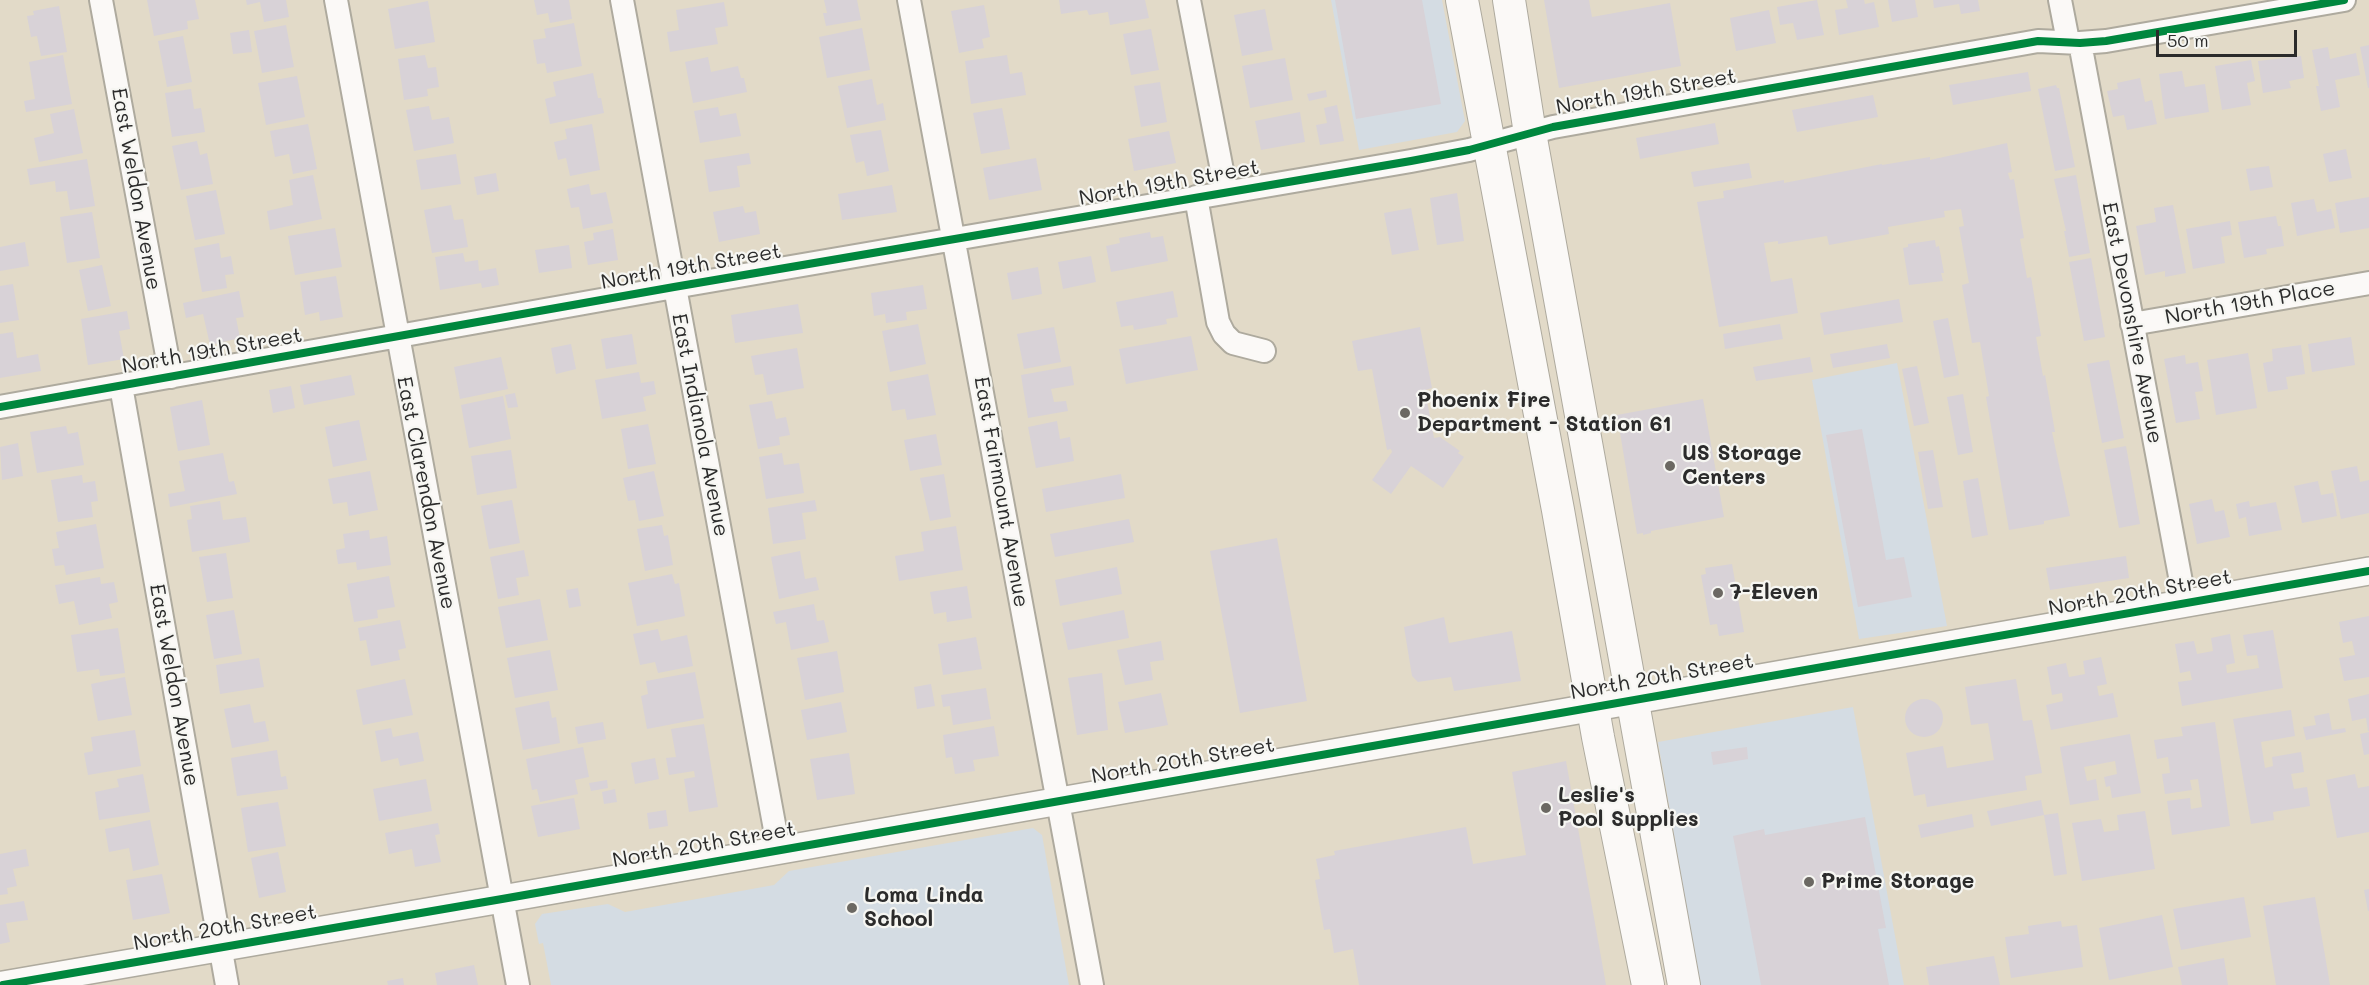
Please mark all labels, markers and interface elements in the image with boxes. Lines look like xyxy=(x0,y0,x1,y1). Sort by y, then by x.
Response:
scale bar xyxy=(2159,18,2300,56)
text: 50 m xyxy=(2167,28,2209,52)
street label: North 19th Street xyxy=(1554,64,1738,120)
street label: East Weldon Avenue xyxy=(106,86,166,292)
street label: North 19th Street xyxy=(1077,155,1261,211)
street label: East Devonshire Avenue xyxy=(2096,200,2168,446)
street label: North 19th Street xyxy=(599,239,783,295)
street label: North 19th Place xyxy=(2163,276,2337,330)
street label: East Indianola Avenue xyxy=(666,311,734,539)
street label: North 19th Street xyxy=(120,323,304,379)
street label: East Clarendon Avenue xyxy=(391,374,461,612)
street label: East Fairmount Avenue xyxy=(968,375,1034,609)
place label: Phoenix Fire Department - Station 61 xyxy=(1417,388,1672,438)
marker: Phoenix Fire Department - Station 61 xyxy=(1398,406,1412,420)
place label: US Storage Centers xyxy=(1682,441,1802,491)
marker: US Storage Centers xyxy=(1663,459,1677,473)
street label: North 20th Street xyxy=(2046,564,2234,622)
place label: 7-Eleven xyxy=(1730,580,1818,606)
street label: East Weldon Avenue xyxy=(144,582,204,788)
marker: 7-Eleven xyxy=(1711,586,1725,600)
street label: North 20th Street xyxy=(1568,648,1756,706)
street label: North 20th Street xyxy=(1089,732,1277,790)
place label: Leslie's Pool Supplies xyxy=(1558,783,1699,833)
marker: Leslie's Pool Supplies xyxy=(1539,801,1553,815)
street label: North 20th Street xyxy=(610,816,798,874)
place label: Prime Storage xyxy=(1821,869,1974,895)
marker: Prime Storage xyxy=(1802,875,1816,889)
place label: Loma Linda School xyxy=(864,883,984,933)
street label: North 20th Street xyxy=(131,899,319,957)
marker: Loma Linda School xyxy=(845,901,859,915)

